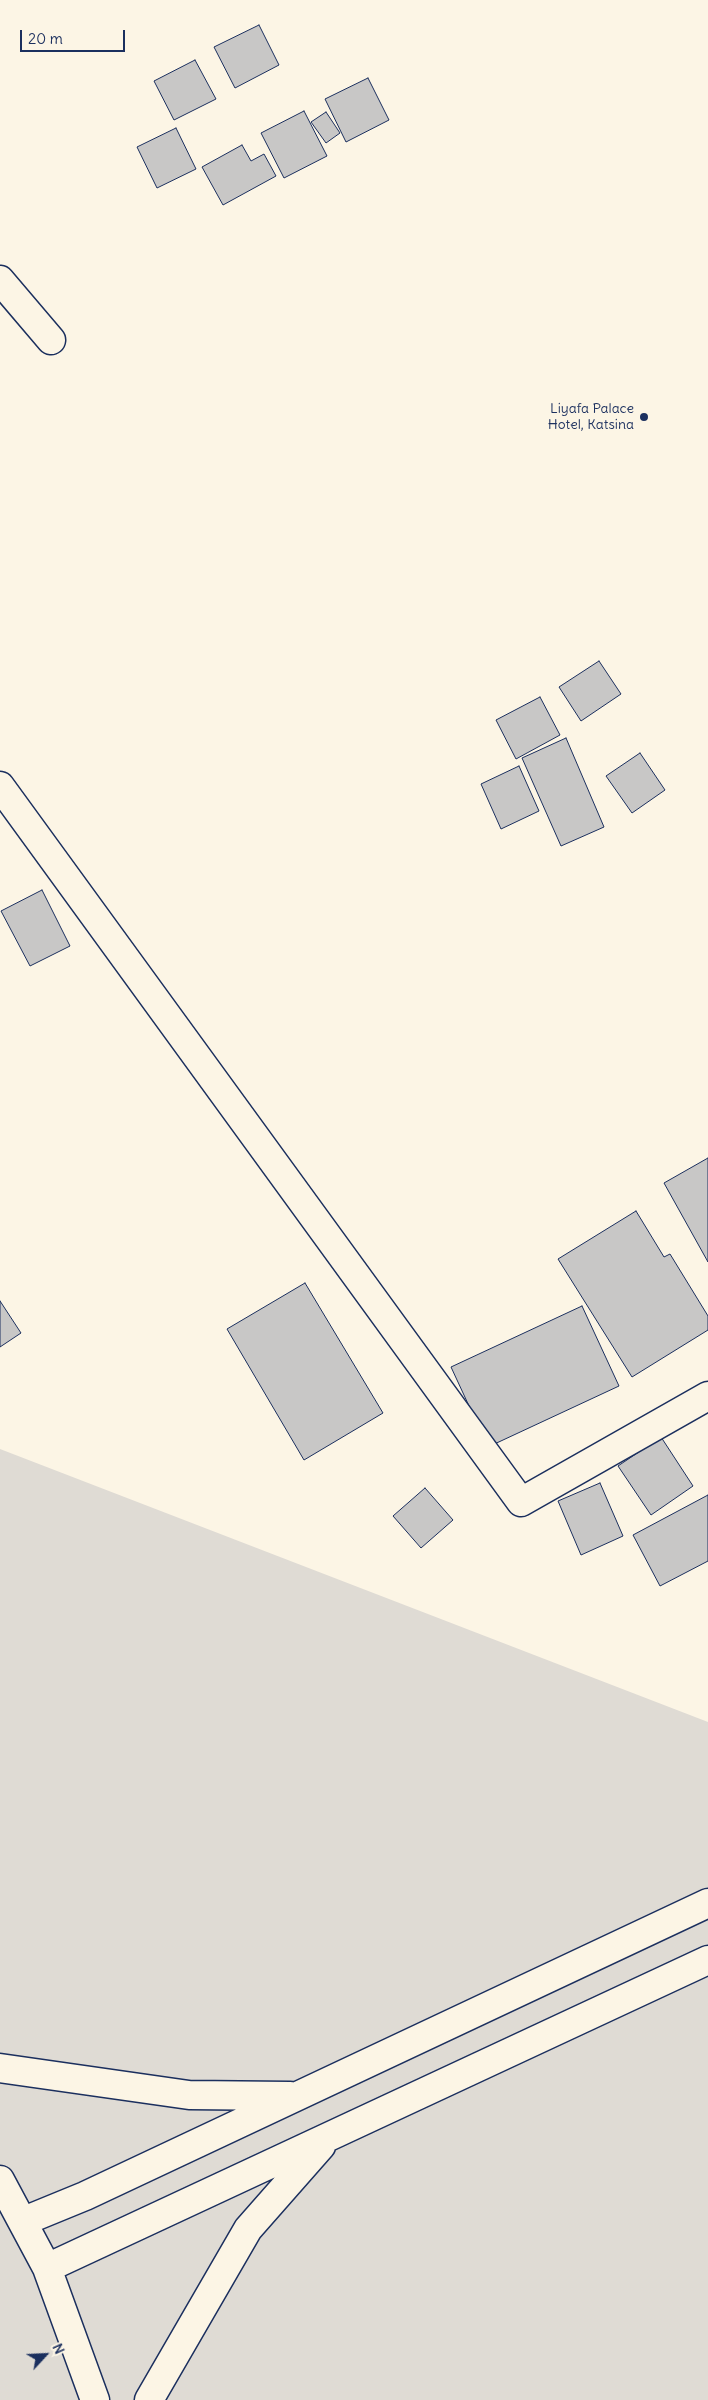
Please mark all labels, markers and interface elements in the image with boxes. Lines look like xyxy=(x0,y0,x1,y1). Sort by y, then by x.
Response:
scale bar xyxy=(22,20,128,52)
text: 20 m xyxy=(28,29,63,48)
place label: Liyafa Palace Hotel, Katsina xyxy=(548,401,634,434)
marker: Liyafa Palace Hotel, Katsina xyxy=(638,411,650,423)
north arrow xyxy=(20,2330,70,2380)
text: N xyxy=(48,2340,69,2357)

